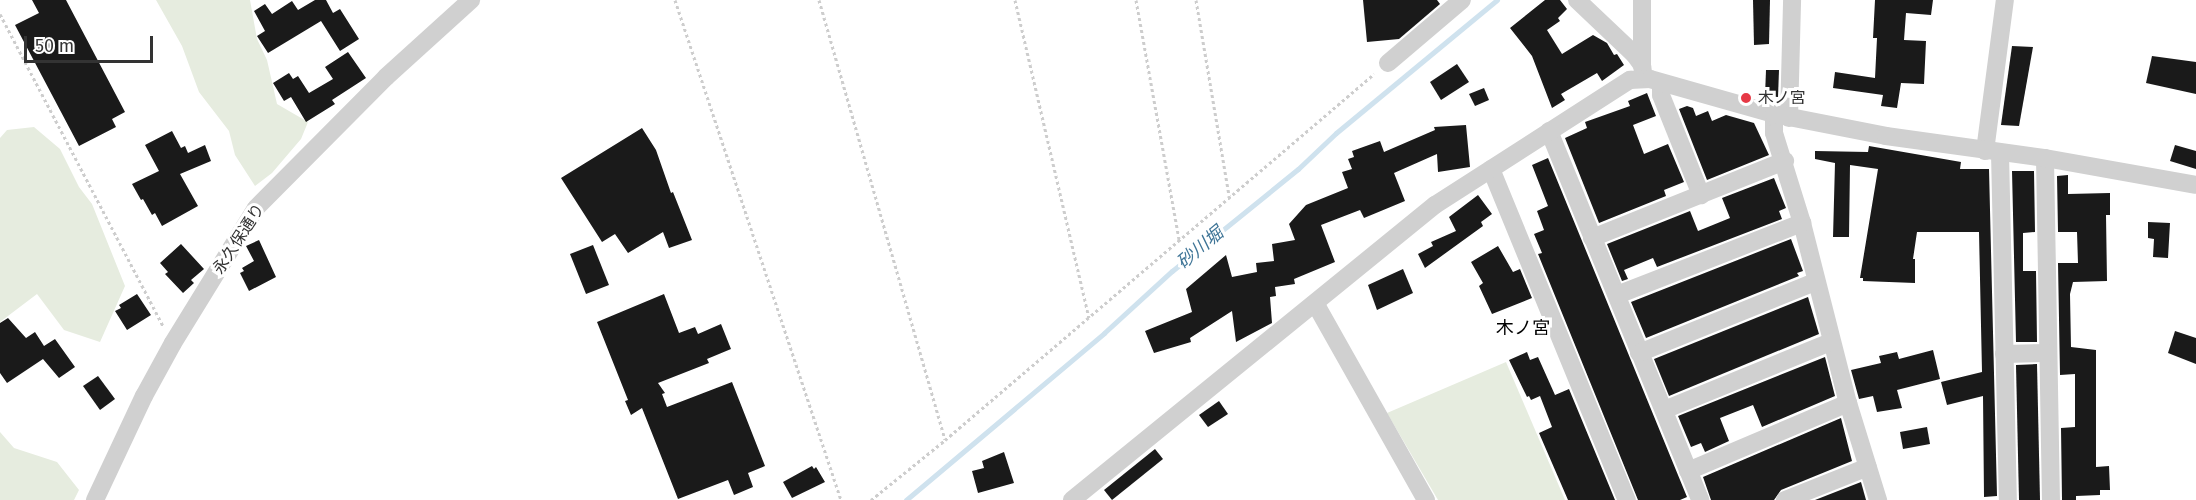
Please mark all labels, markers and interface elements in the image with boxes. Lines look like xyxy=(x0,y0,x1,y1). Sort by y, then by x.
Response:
scale bar xyxy=(27,24,156,62)
text: 50 m xyxy=(35,35,74,57)
place label: 木ノ宮 xyxy=(1758,88,1806,108)
marker: 木ノ宮 xyxy=(1739,91,1753,105)
street label: 永久保通り xyxy=(209,200,269,278)
water label: 砂川堀 xyxy=(1172,222,1228,274)
district label: 木ノ宮 xyxy=(1496,317,1550,339)

